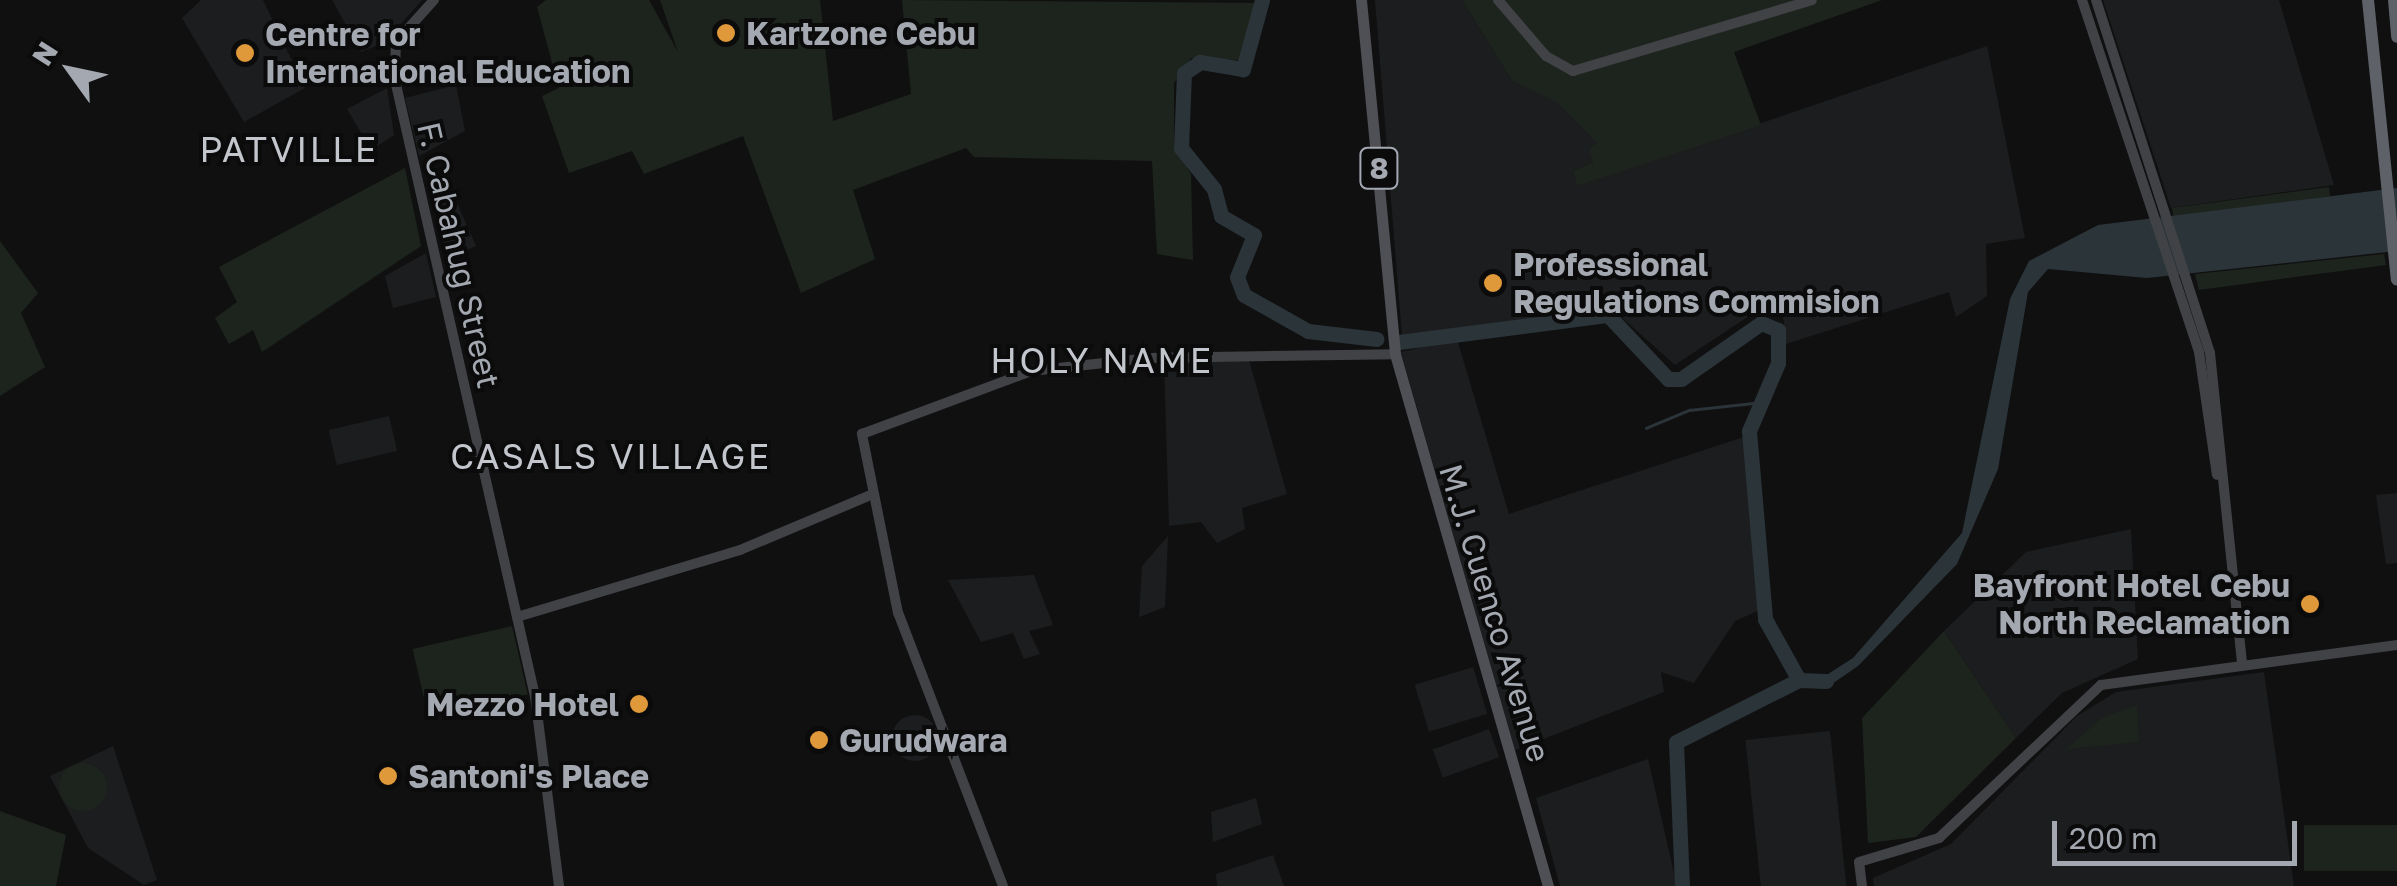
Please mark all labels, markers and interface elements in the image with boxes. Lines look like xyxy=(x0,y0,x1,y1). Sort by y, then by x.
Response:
place label: Kartzone Cebu xyxy=(746,14,976,52)
place label: Centre for International Education xyxy=(265,16,630,91)
north arrow xyxy=(20,20,120,120)
marker: Kartzone Cebu xyxy=(715,22,737,44)
text: N xyxy=(25,35,64,71)
marker: Centre for International Education xyxy=(234,42,256,64)
street label: F. Cabahug Street xyxy=(410,118,508,392)
district label: PATVILLE xyxy=(199,128,379,170)
road number: 8 xyxy=(1359,143,1399,193)
place label: Professional Regulations Commision xyxy=(1513,246,1880,321)
marker: Professional Regulations Commision xyxy=(1482,272,1504,294)
district label: HOLY NAME xyxy=(990,339,1214,381)
district label: CASALS VILLAGE xyxy=(450,435,772,477)
street label: M.J. Cuenco Avenue xyxy=(1431,460,1559,766)
place label: Bayfront Hotel Cebu North Reclamation xyxy=(1973,567,2290,642)
marker: Bayfront Hotel Cebu North Reclamation xyxy=(2299,593,2321,615)
place label: Mezzo Hotel xyxy=(426,685,619,723)
marker: Mezzo Hotel xyxy=(628,693,650,715)
place label: Gurudwara xyxy=(839,721,1008,759)
marker: Gurudwara xyxy=(808,729,830,751)
place label: Santoni's Place xyxy=(408,757,649,795)
marker: Santoni's Place xyxy=(377,765,399,787)
scale bar xyxy=(2057,801,2302,863)
text: 200 m xyxy=(2069,820,2158,856)

